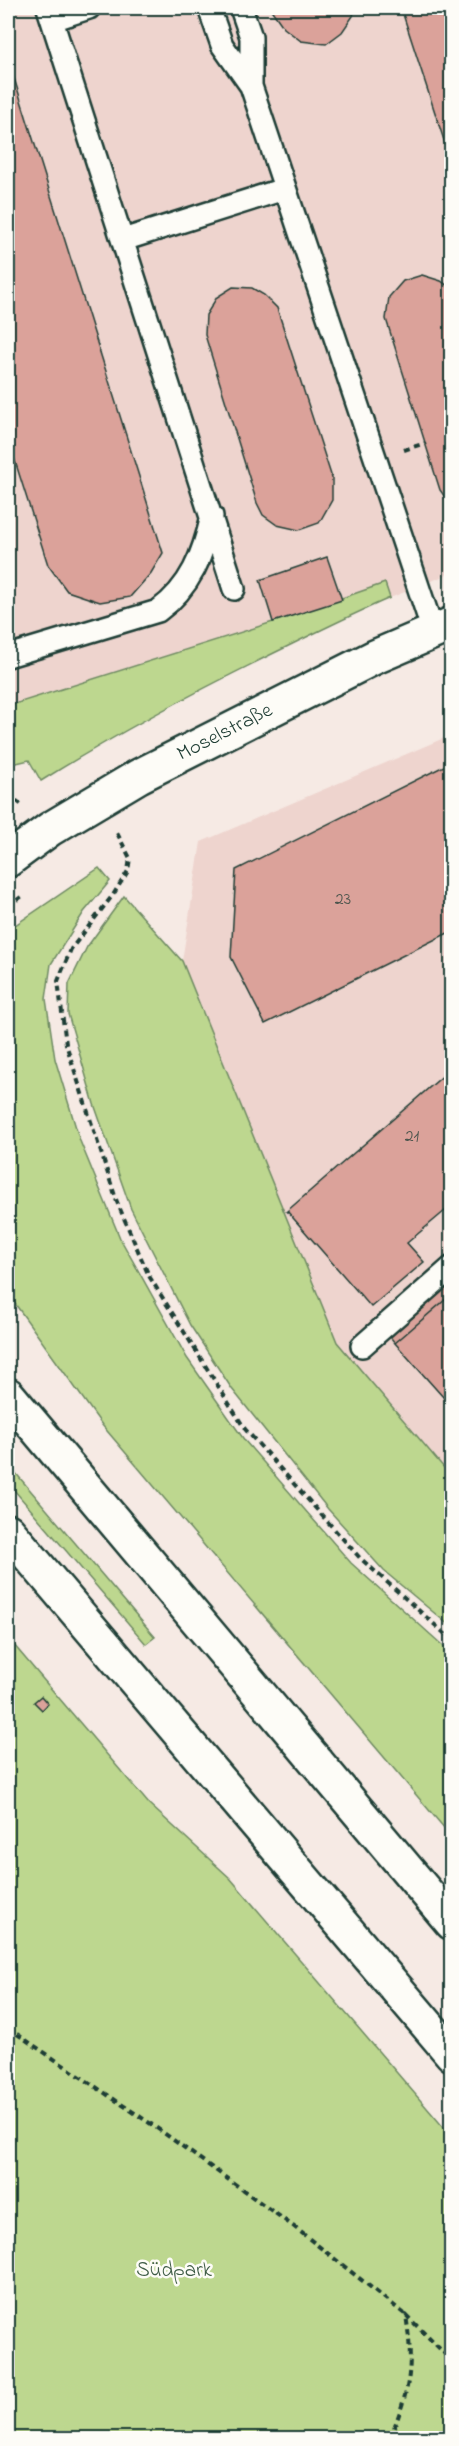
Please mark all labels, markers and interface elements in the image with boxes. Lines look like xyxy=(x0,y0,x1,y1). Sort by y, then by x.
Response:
street label: Moselstraße xyxy=(172,696,278,769)
house number: 23 xyxy=(335,887,351,913)
house number: 21 xyxy=(405,1124,420,1150)
park label: Südpark xyxy=(136,2256,213,2286)

